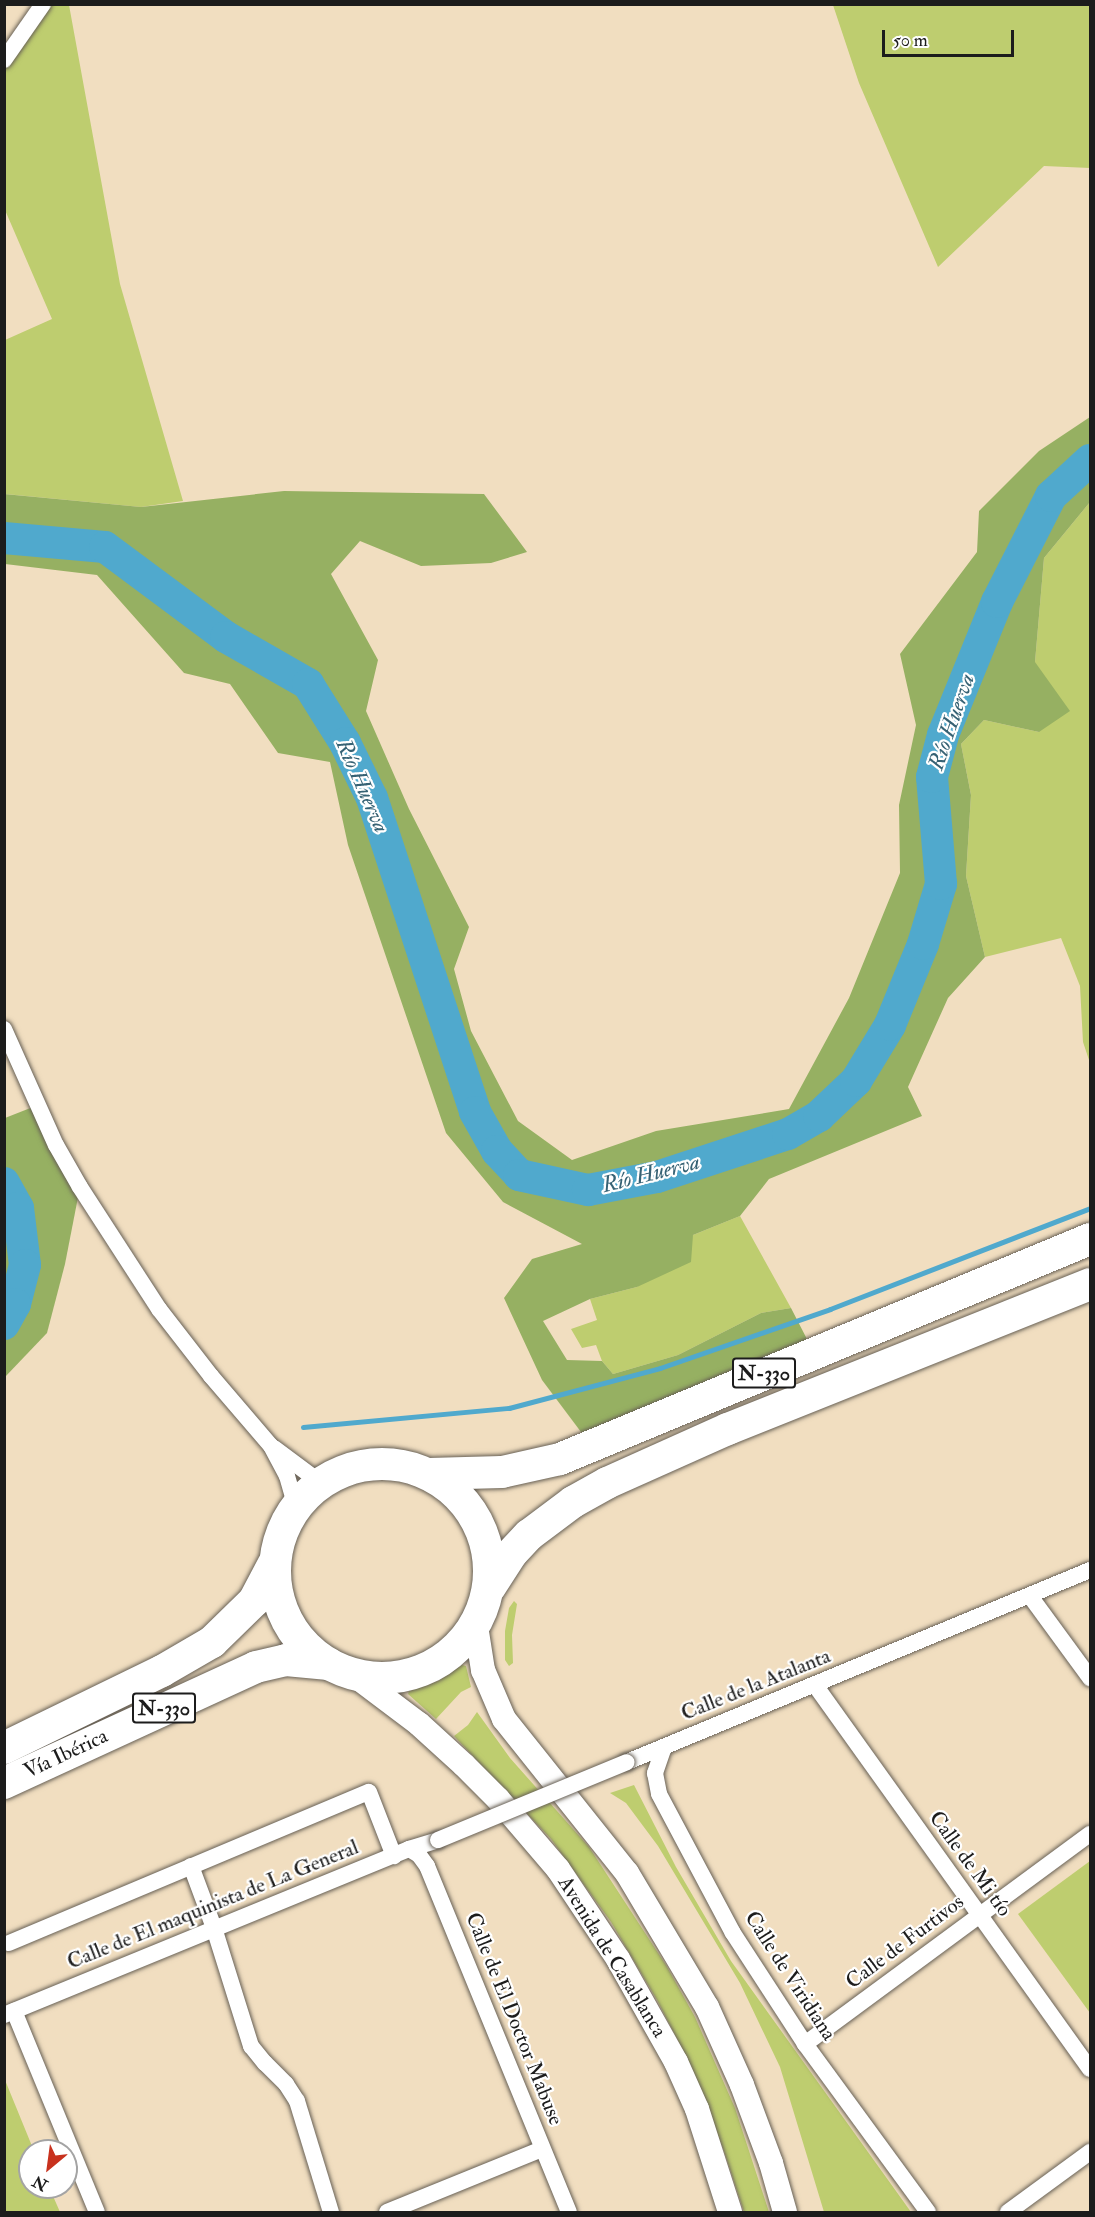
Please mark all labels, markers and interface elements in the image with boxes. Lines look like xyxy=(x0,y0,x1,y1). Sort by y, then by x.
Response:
scale bar xyxy=(885,18,1017,56)
text: 50 m xyxy=(893,29,928,52)
water label: Río Huerva xyxy=(923,671,981,773)
water label: Río Huerva xyxy=(330,735,394,837)
water label: Río Huerva xyxy=(599,1149,703,1199)
road number: N-330 xyxy=(731,1356,797,1390)
street label: Calle de la Atalanta xyxy=(678,1644,834,1726)
road number: N-330 xyxy=(131,1691,197,1725)
street label: Vía Ibérica xyxy=(20,1724,112,1784)
street label: Calle de Mi tío xyxy=(923,1806,1017,1922)
street label: Calle de El maquinista de La General xyxy=(64,1835,362,1975)
street label: Avenida de Casablanca xyxy=(552,1872,672,2042)
street label: Calle de Furtivos xyxy=(841,1889,969,1995)
street label: Calle de Viridiana xyxy=(739,1907,841,2045)
street label: Calle de El Doctor Mabuse xyxy=(460,1909,568,2129)
north arrow xyxy=(18,2139,78,2199)
text: N xyxy=(29,2171,51,2195)

